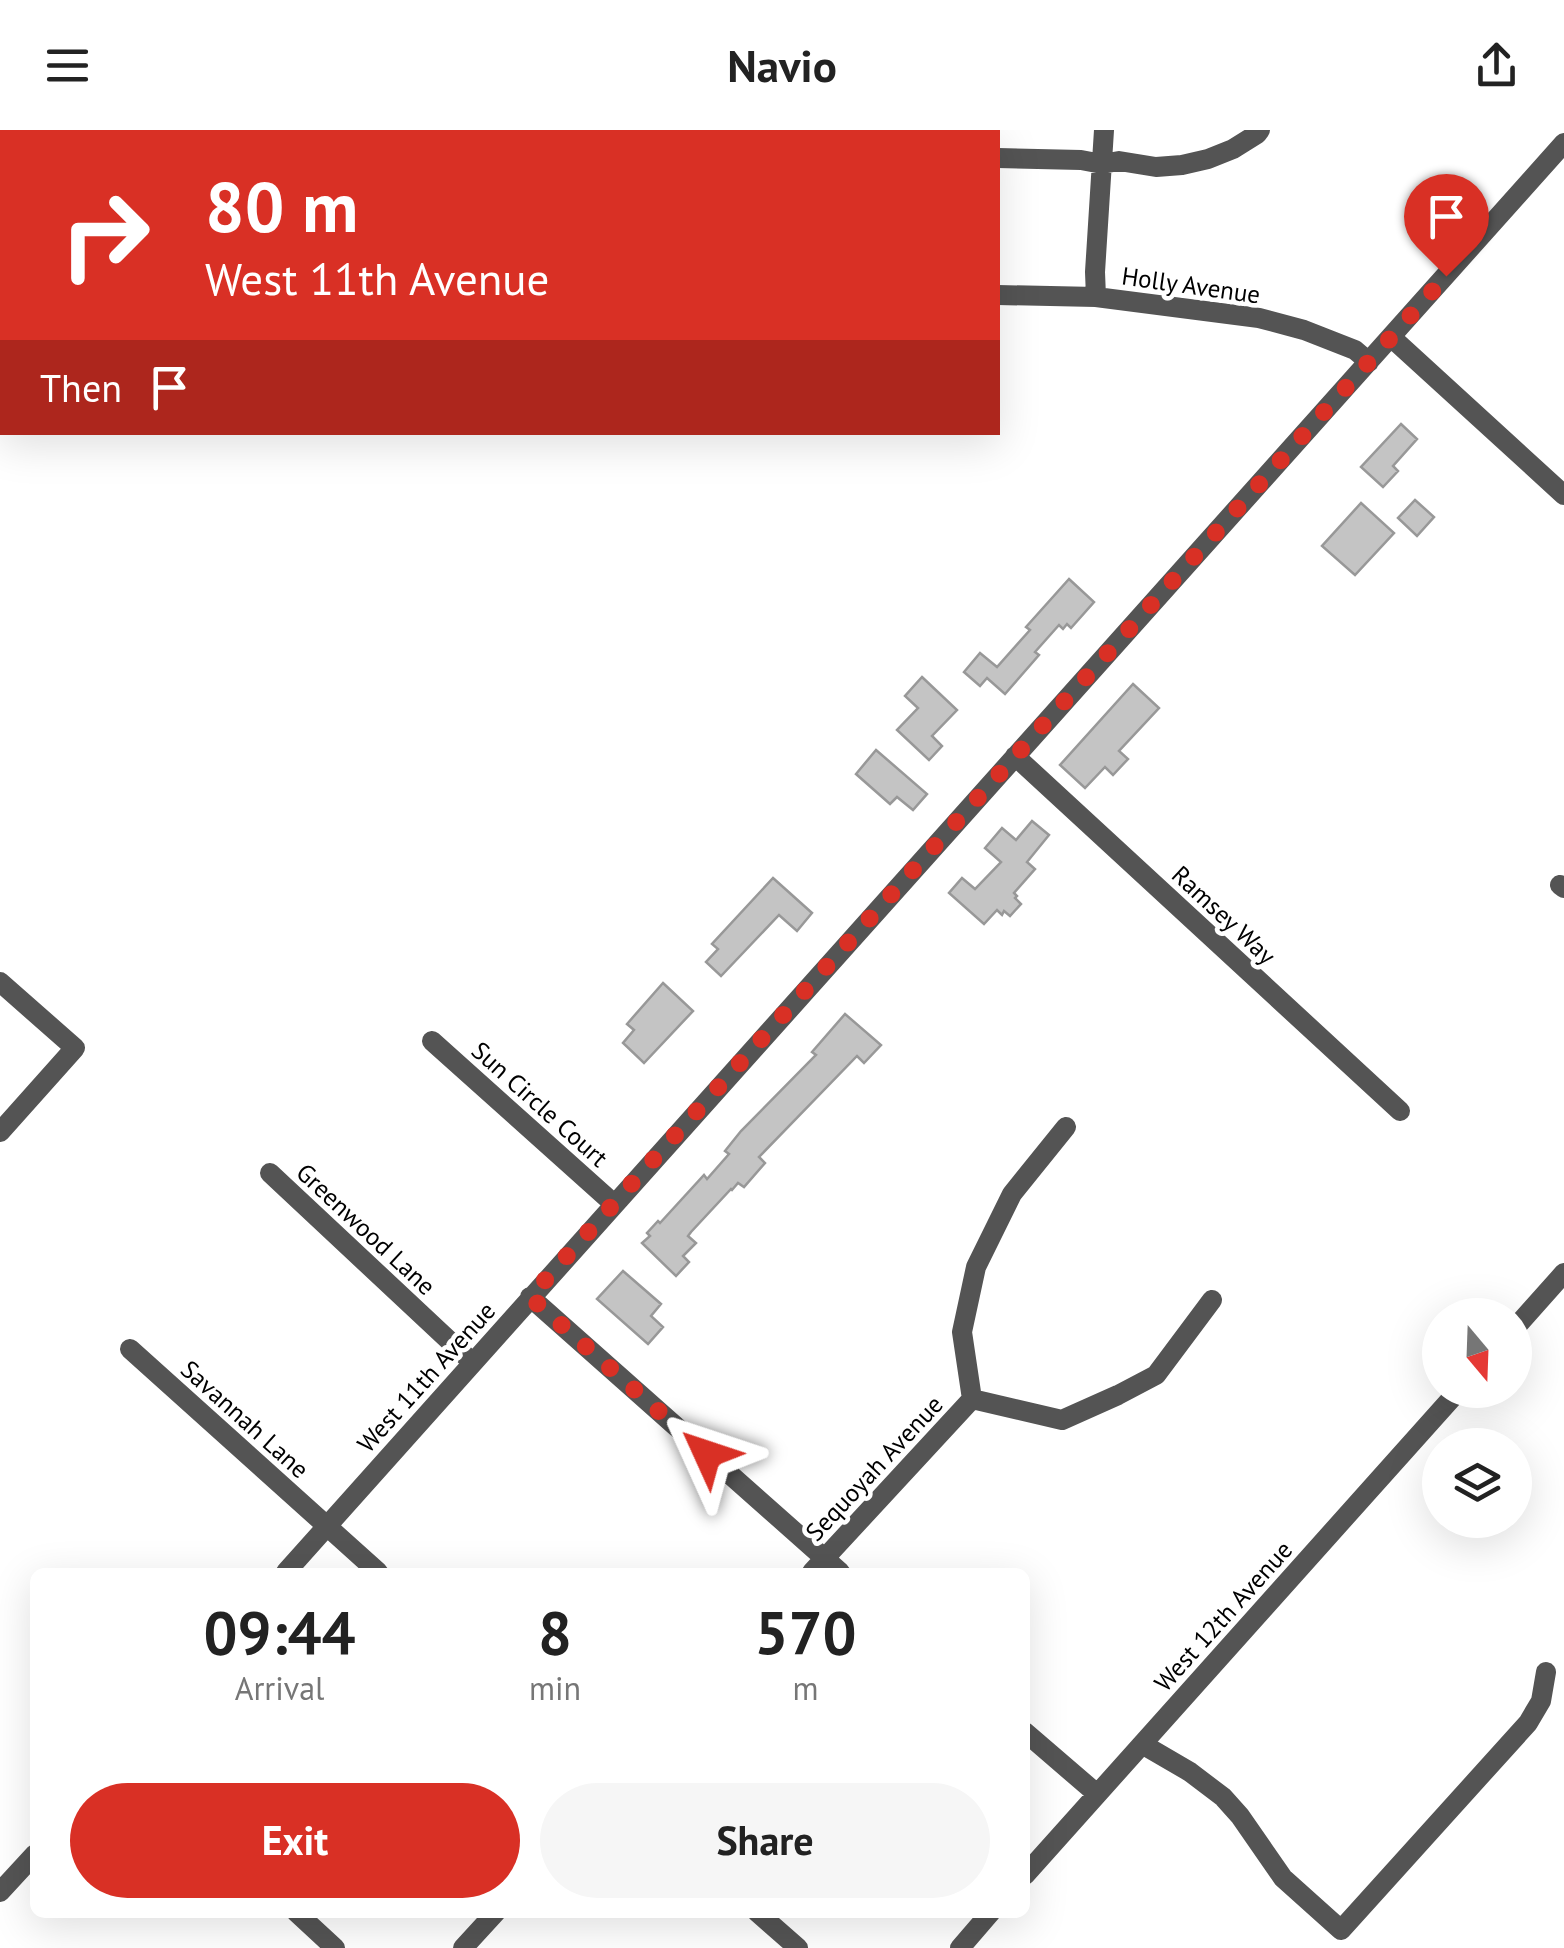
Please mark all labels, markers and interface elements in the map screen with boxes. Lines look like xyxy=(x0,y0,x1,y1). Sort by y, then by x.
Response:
text: Navio xyxy=(727,36,837,94)
icon: menu xyxy=(40,38,95,93)
icon: share xyxy=(1469,38,1524,93)
text: 80 m xyxy=(205,161,358,251)
icon: right xyxy=(40,170,170,300)
pin xyxy=(1404,174,1489,277)
icon: arrive xyxy=(1419,189,1474,244)
text: West 11th Avenue xyxy=(205,249,549,307)
street label: Holly Avenue xyxy=(1120,259,1262,311)
icon: arrive xyxy=(142,360,197,415)
text: Then xyxy=(40,363,122,412)
street label: Ramsey Way xyxy=(1165,859,1283,971)
street label: Sun Circle Court xyxy=(465,1034,615,1174)
street label: Greenwood Lane xyxy=(290,1156,442,1302)
street label: West 11th Avenue xyxy=(350,1295,502,1459)
north arrow xyxy=(1422,1298,1532,1408)
map controls xyxy=(1422,1298,1532,1538)
street label: Savannah Lane xyxy=(174,1353,316,1485)
street label: Sequoyah Avenue xyxy=(798,1389,950,1547)
position arrow xyxy=(655,1402,759,1506)
button: layers xyxy=(1422,1428,1532,1538)
street label: West 12th Avenue xyxy=(1147,1534,1299,1698)
text: 09:44 xyxy=(203,1593,356,1671)
text: 8 xyxy=(538,1593,572,1671)
text: 570 xyxy=(755,1593,857,1671)
text: Arrival xyxy=(235,1667,324,1709)
text: min xyxy=(529,1667,581,1709)
text: m xyxy=(793,1667,819,1709)
button: Exit xyxy=(70,1783,520,1898)
button: Share xyxy=(540,1783,990,1898)

